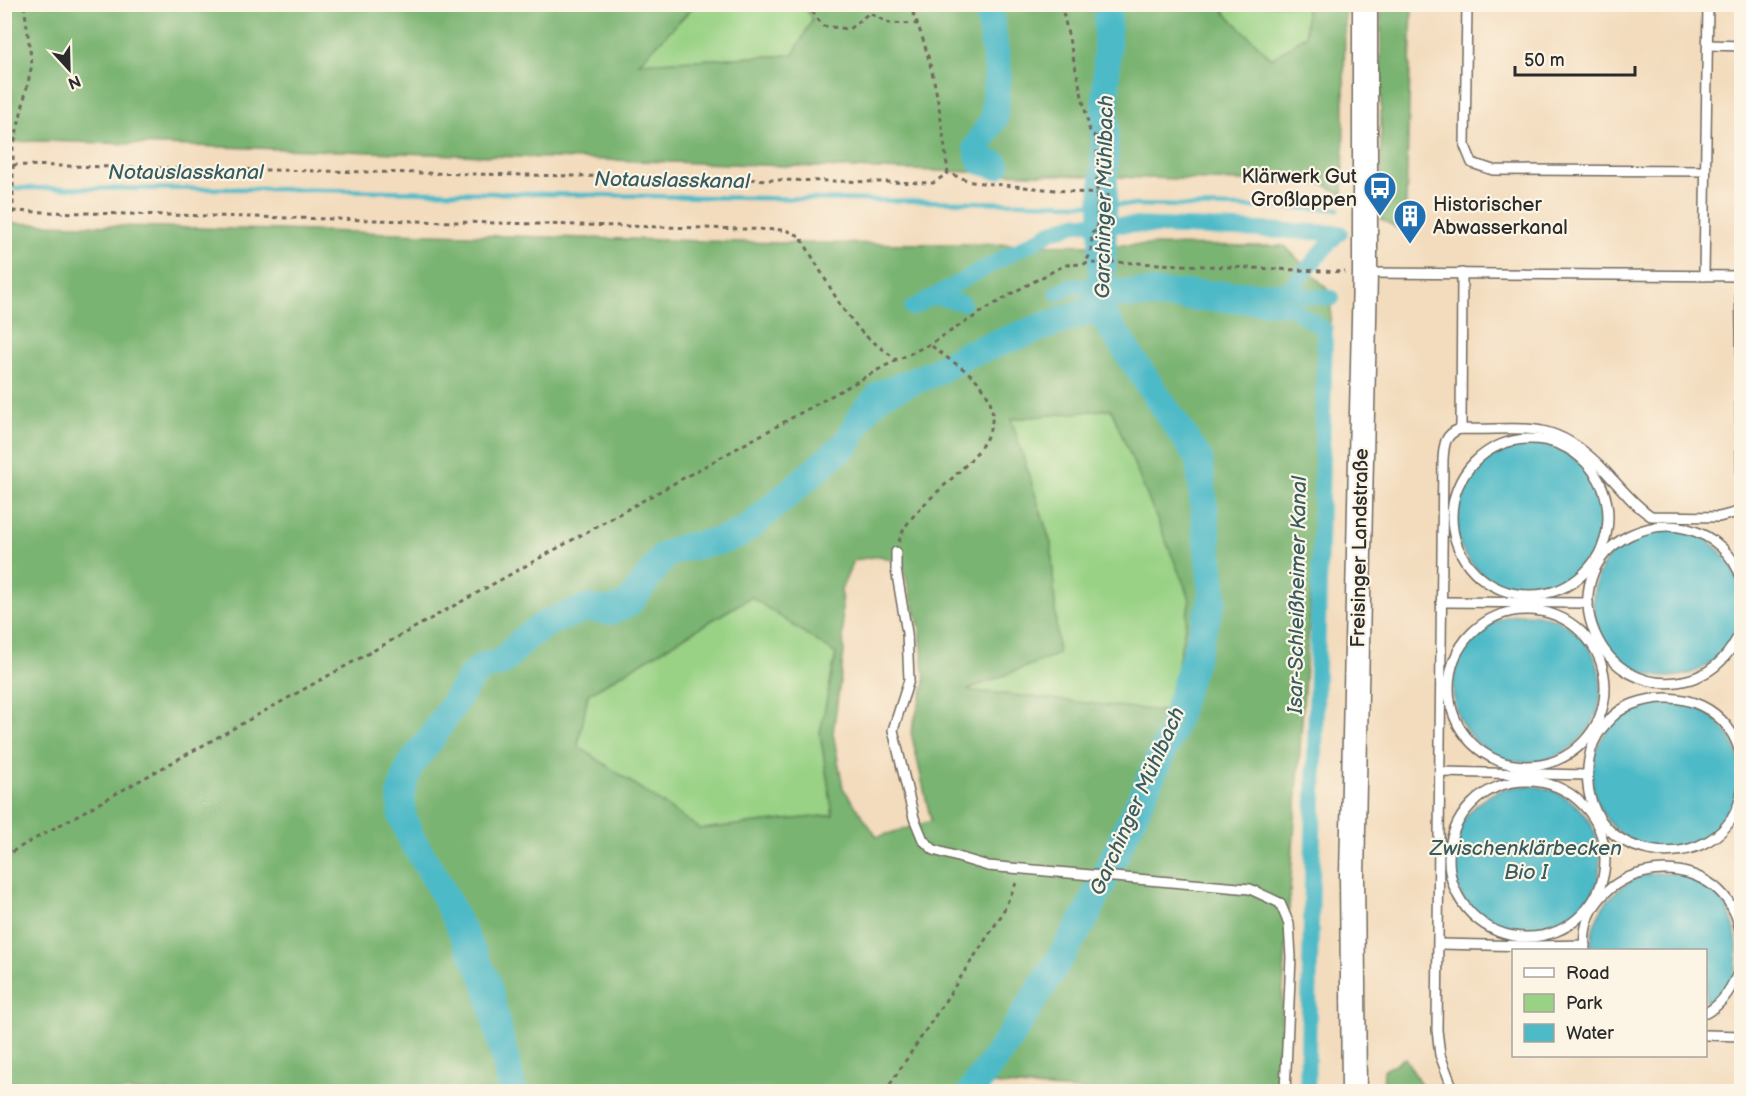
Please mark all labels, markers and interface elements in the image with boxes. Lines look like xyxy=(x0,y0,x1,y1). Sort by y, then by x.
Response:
north arrow xyxy=(39,39,99,99)
scale bar xyxy=(1515,39,1635,77)
text: 50 m xyxy=(1524,50,1565,71)
text: N xyxy=(65,70,83,93)
water label: Garchinger Mühlbach xyxy=(1090,95,1119,299)
water label: Notauslasskanal xyxy=(108,160,265,185)
place label: Klärwerk Gut Großlappen xyxy=(1241,165,1357,212)
water label: Notauslasskanal xyxy=(594,167,751,194)
bus stop icon: Klärwerk Gut Großlappen xyxy=(1362,170,1398,217)
place label: Historischer Abwasserkanal xyxy=(1433,193,1568,240)
building icon: Historischer Abwasserkanal xyxy=(1392,198,1428,245)
street label: Freisinger Landstraße xyxy=(1346,448,1374,648)
water label: Isar-Schleißheimer Kanal xyxy=(1283,475,1312,715)
water label: Garchinger Mühlbach xyxy=(1085,703,1190,899)
water label: Zwischenklärbecken Bio I xyxy=(1429,836,1622,885)
legend xyxy=(1512,949,1707,1057)
text: Road xyxy=(1566,963,1610,984)
text: Park xyxy=(1566,993,1602,1014)
text: Water xyxy=(1566,1023,1614,1044)

